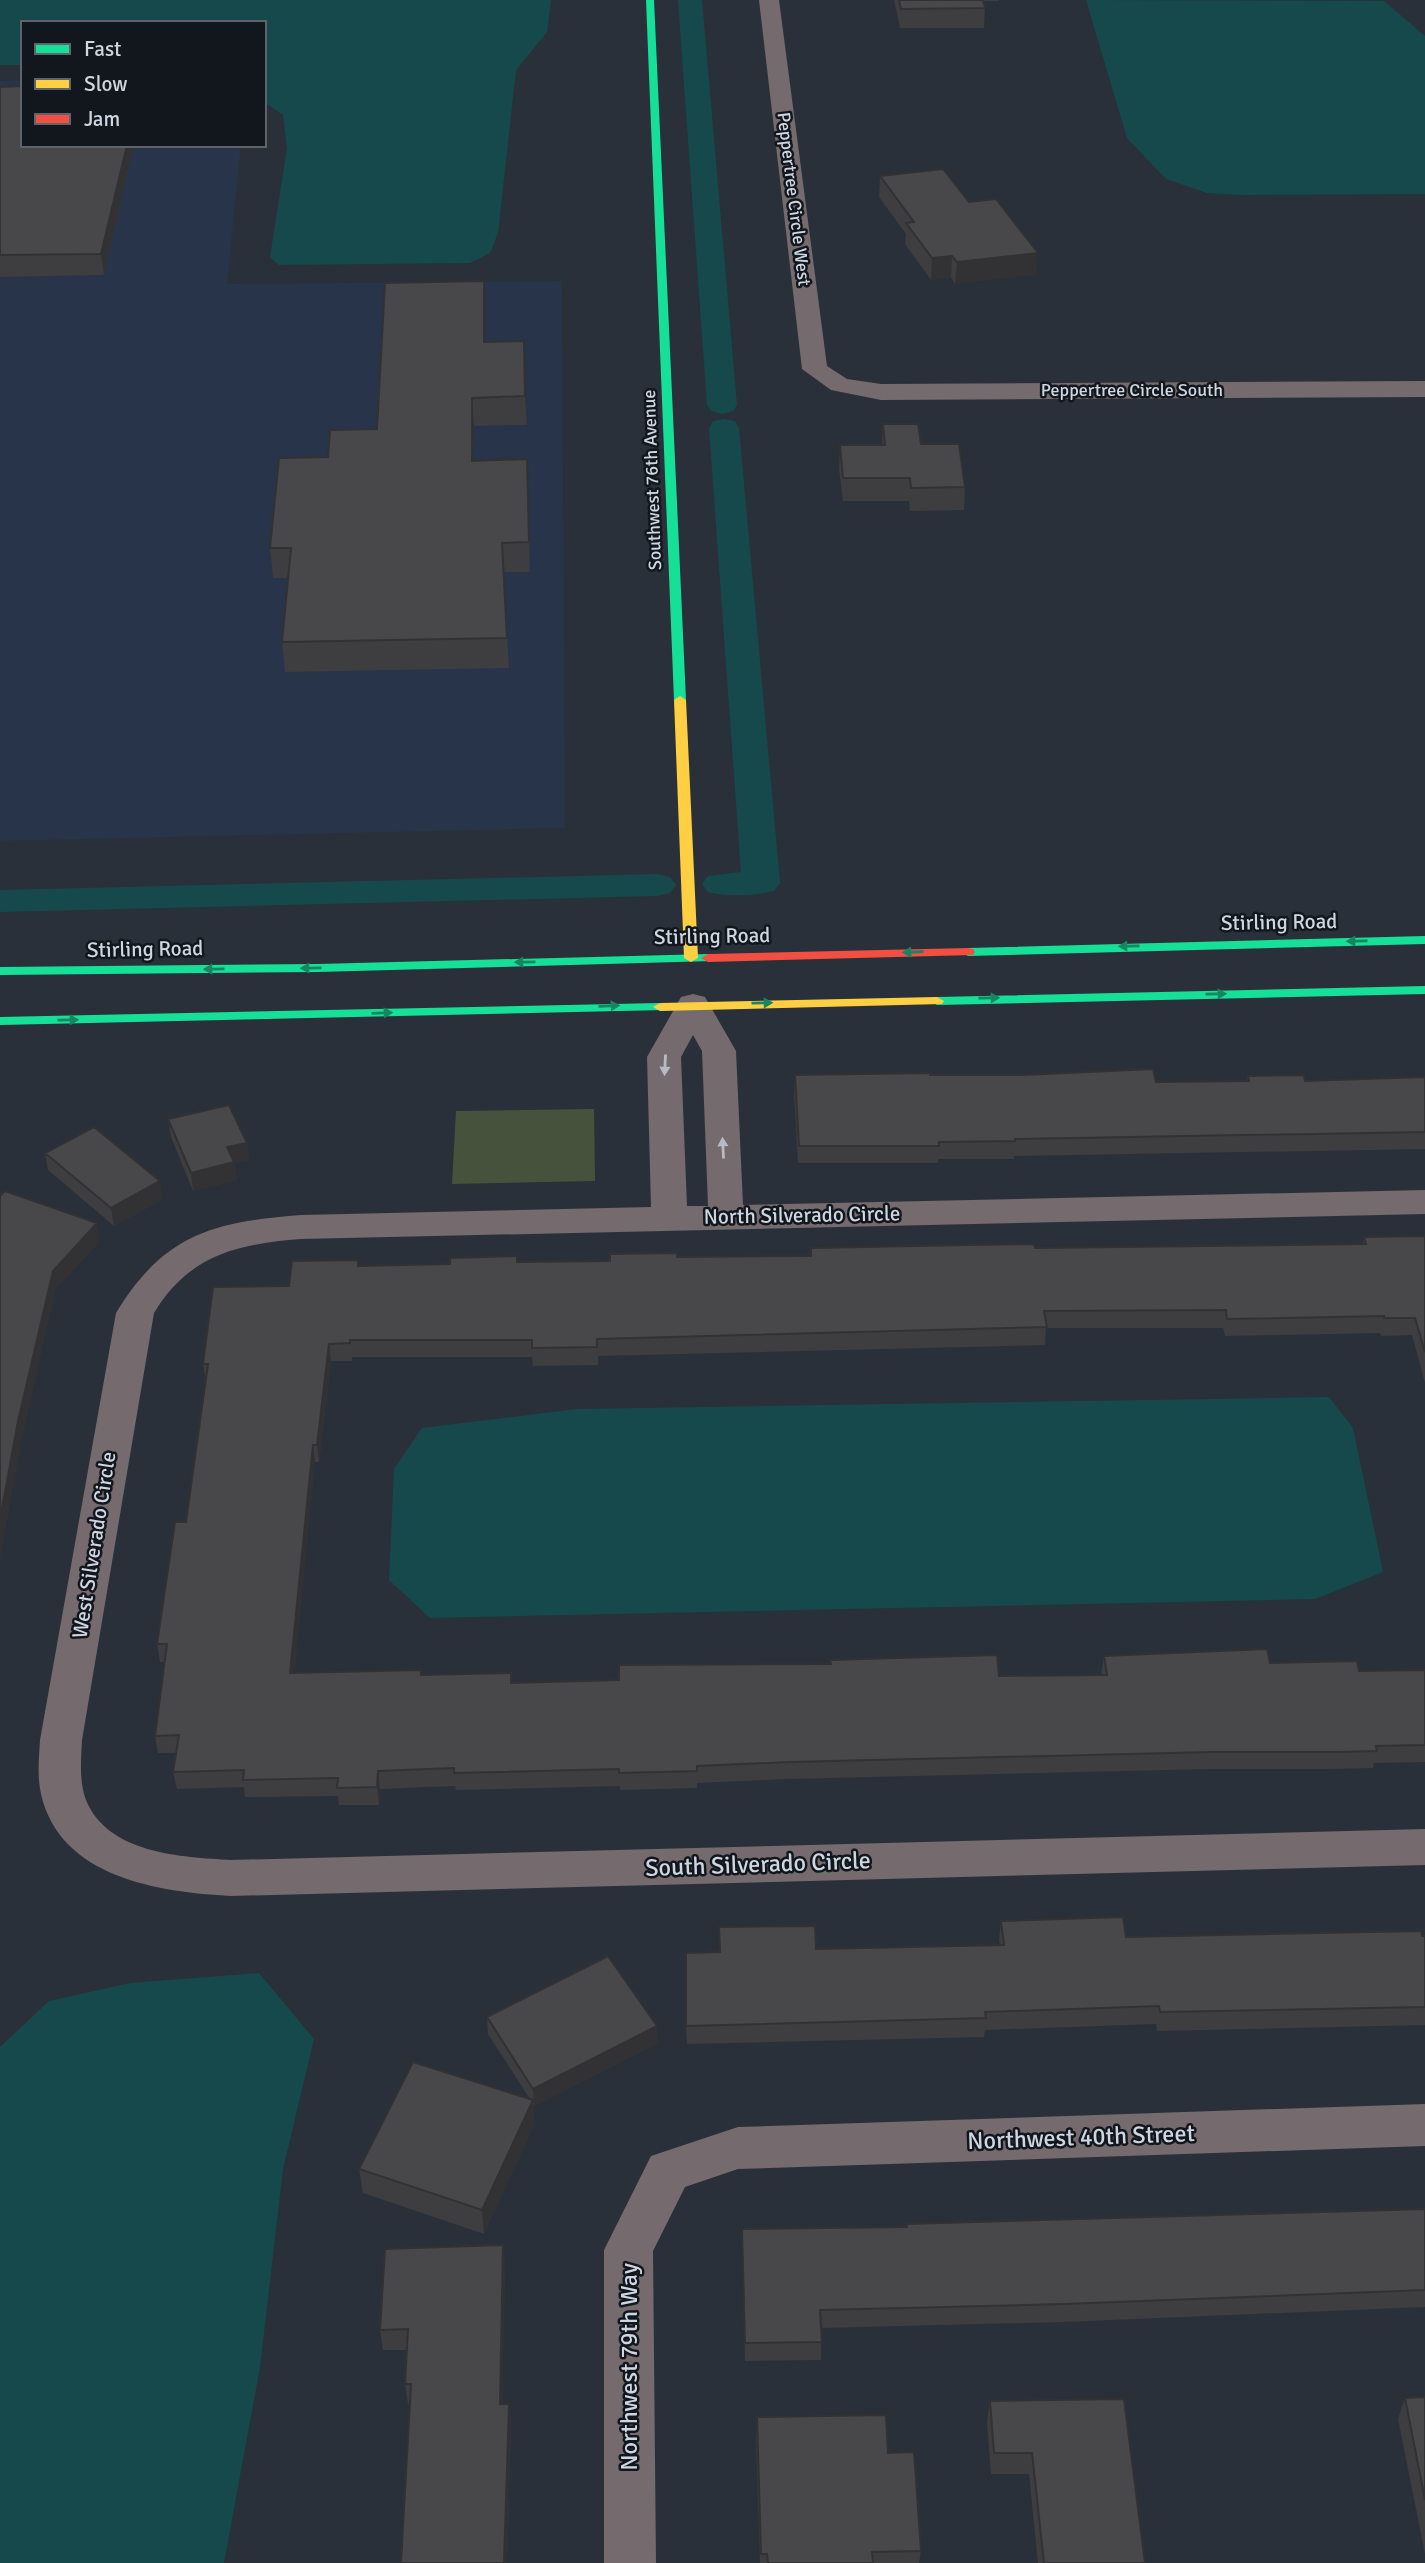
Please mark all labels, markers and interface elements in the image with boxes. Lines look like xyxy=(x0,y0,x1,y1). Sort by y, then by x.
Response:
legend xyxy=(21,21,266,147)
text: Fast xyxy=(84,36,121,62)
text: Slow xyxy=(84,71,128,97)
text: Jam xyxy=(84,106,120,132)
street label: Peppertree Circle West xyxy=(772,111,816,287)
street label: Peppertree Circle South xyxy=(1041,379,1223,401)
street label: Southwest 76th Avenue xyxy=(638,389,666,571)
street label: Stirling Road xyxy=(1221,908,1337,936)
street label: Stirling Road xyxy=(654,922,770,950)
street label: Stirling Road xyxy=(87,935,203,963)
one-way arrow xyxy=(1346,935,1368,947)
one-way arrow xyxy=(1118,941,1140,952)
one-way arrow xyxy=(902,946,924,958)
one-way arrow xyxy=(513,957,535,968)
one-way arrow xyxy=(300,962,322,974)
one-way arrow xyxy=(202,963,224,975)
one-way arrow xyxy=(1206,988,1228,1000)
one-way arrow xyxy=(978,993,1000,1004)
one-way arrow xyxy=(751,997,773,1008)
one-way arrow xyxy=(598,1001,620,1012)
one-way arrow xyxy=(371,1007,393,1019)
one-way arrow xyxy=(57,1014,79,1025)
one-way arrow xyxy=(660,1054,671,1076)
one-way arrow xyxy=(718,1137,729,1159)
street label: North Silverado Circle xyxy=(703,1200,901,1230)
street label: West Silverado Circle xyxy=(66,1450,122,1640)
street label: South Silverado Circle xyxy=(645,1845,871,1883)
street label: Northwest 40th Street xyxy=(967,2118,1195,2156)
street label: Northwest 79th Way xyxy=(614,2263,644,2471)

